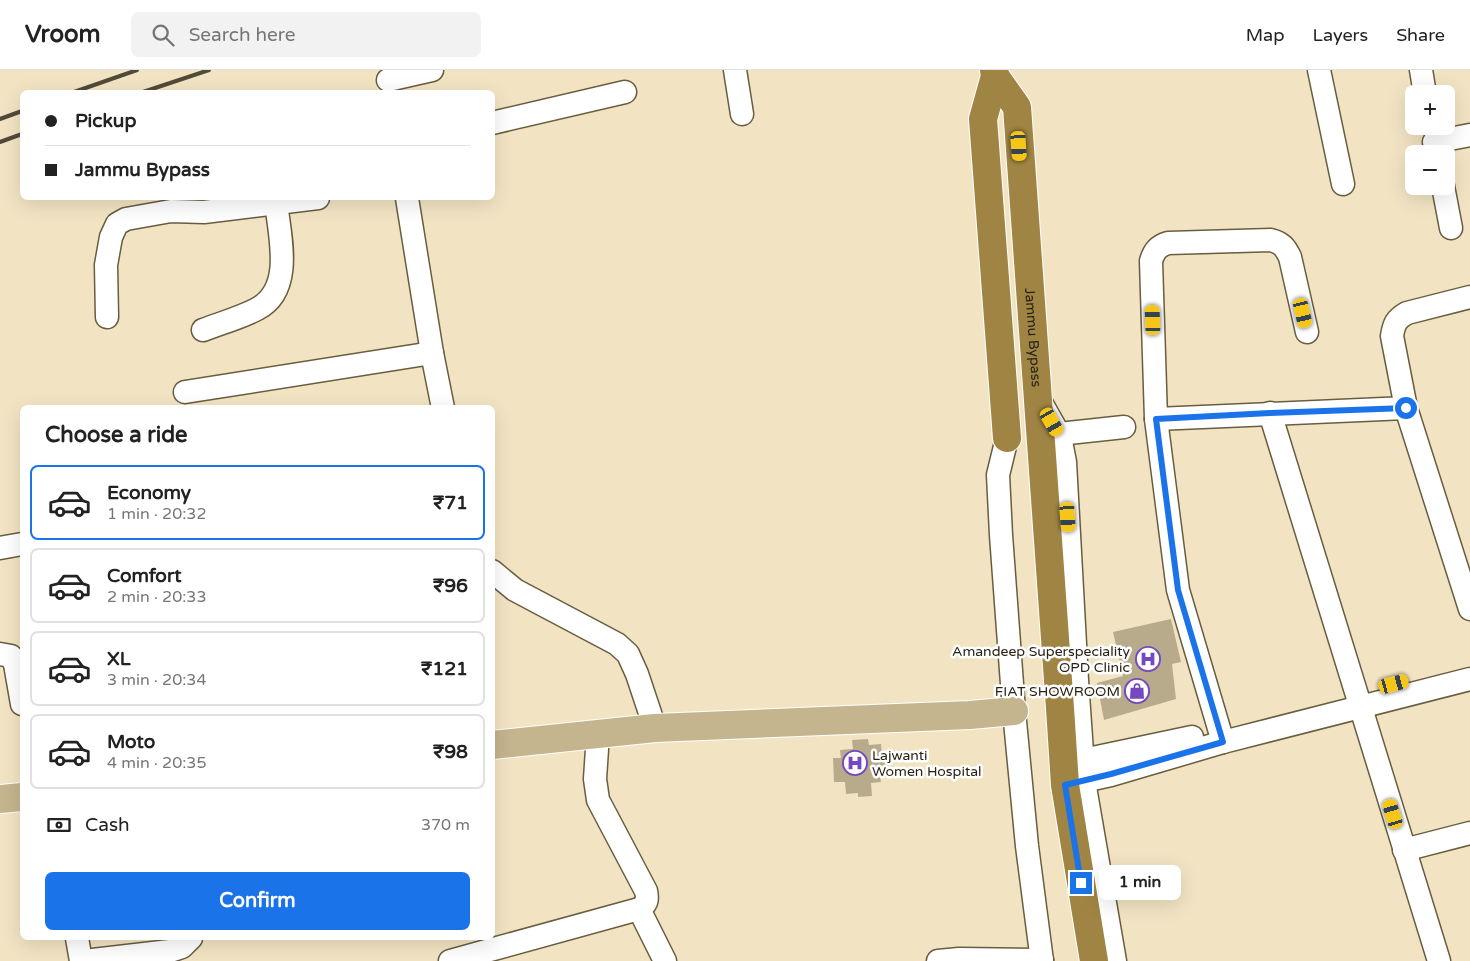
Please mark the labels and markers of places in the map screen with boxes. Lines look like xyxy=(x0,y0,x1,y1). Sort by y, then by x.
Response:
place label: Amandeep Superspeciality OPD Clinic xyxy=(952,643,1130,676)
hospital icon: Amandeep Superspeciality OPD Clinic xyxy=(1135,646,1161,672)
shop icon: FIAT SHOWROOM xyxy=(1124,678,1150,704)
place label: FIAT SHOWROOM xyxy=(995,683,1120,700)
place label: Lajwanti Women Hospital xyxy=(872,747,982,780)
hospital icon: Lajwanti Women Hospital xyxy=(842,750,868,776)

